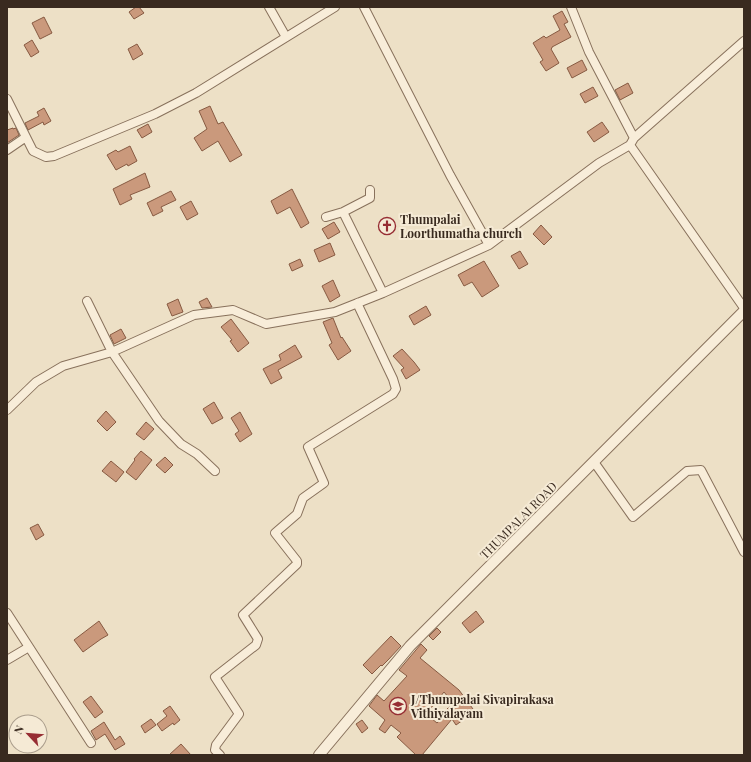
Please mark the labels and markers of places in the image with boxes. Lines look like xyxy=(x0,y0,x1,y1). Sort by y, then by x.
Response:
place label: Thumpalai Loorthumatha church xyxy=(400,211,523,241)
church icon: Thumpalai Loorthumatha church xyxy=(377,216,397,236)
place label: J/Thumpalai Sivapirakasa Vithiyalayam xyxy=(410,691,555,721)
school or university icon: J/Thumpalai Sivapirakasa Vithiyalayam xyxy=(388,696,408,716)

